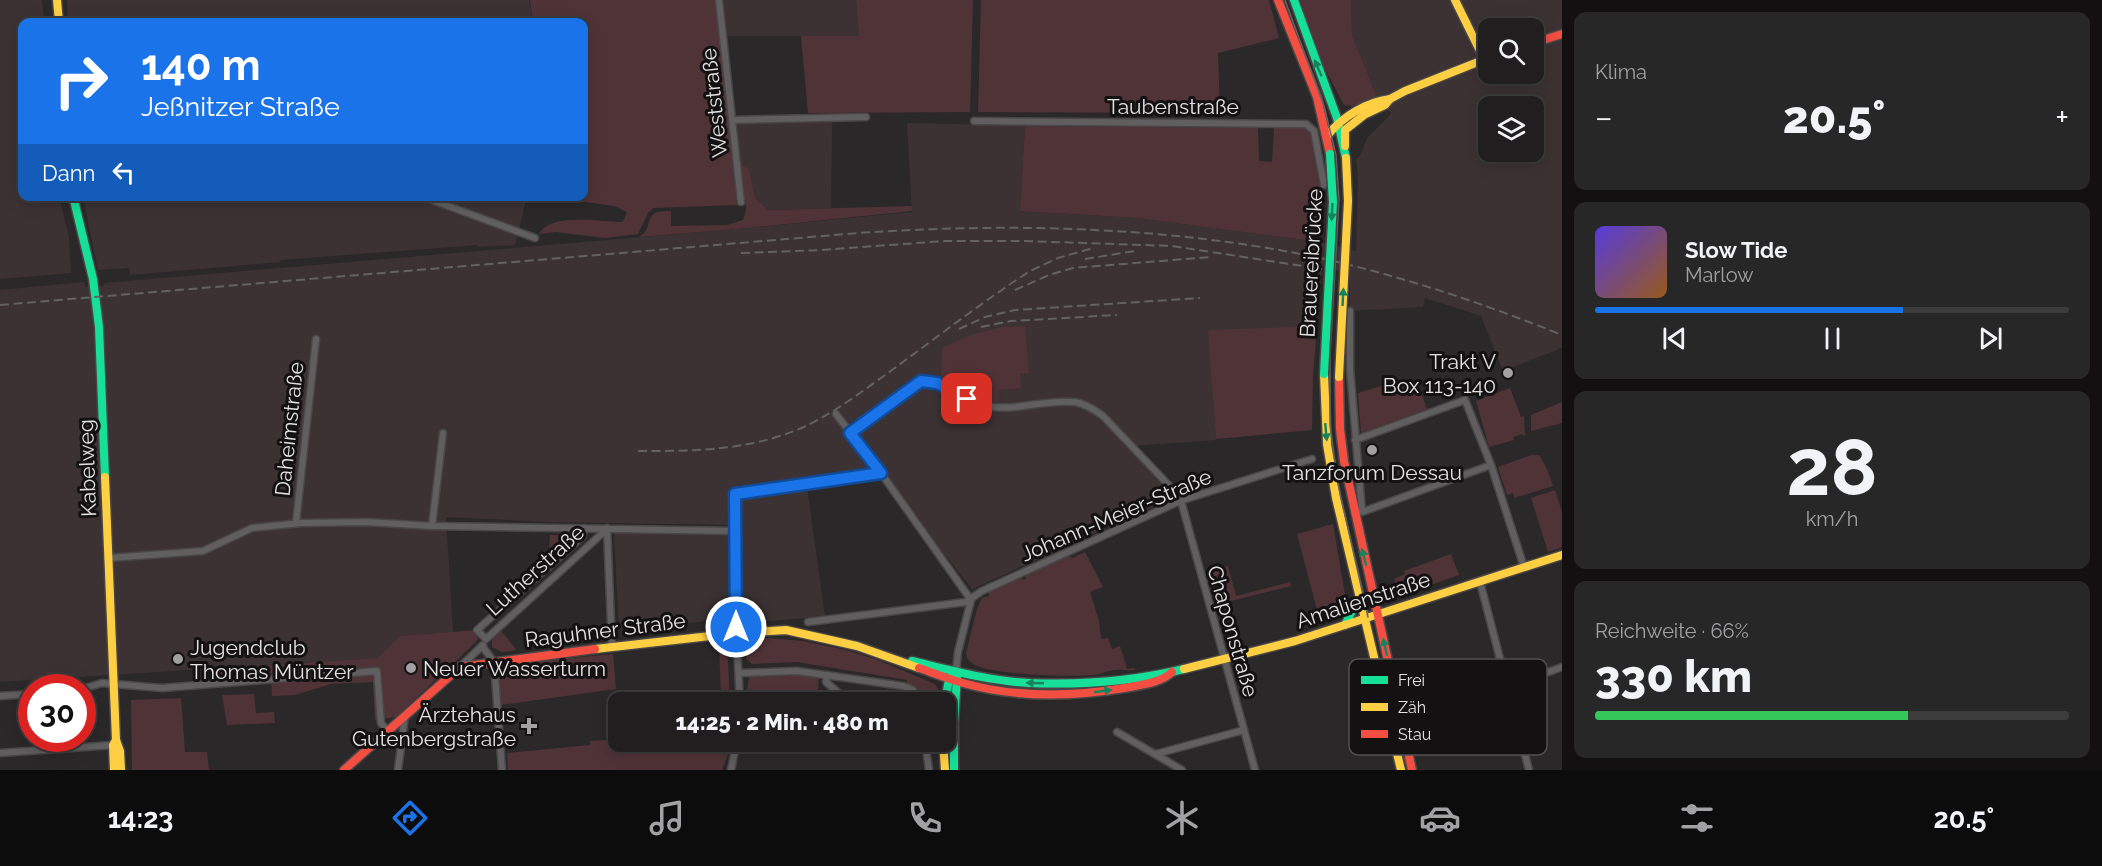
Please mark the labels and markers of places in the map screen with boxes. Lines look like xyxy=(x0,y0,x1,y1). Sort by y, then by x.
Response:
place label: Trakt V Box 113-140 xyxy=(1383,349,1496,398)
marker: Trakt V Box 113-140 xyxy=(1501,366,1515,380)
pin xyxy=(941,373,992,424)
marker: Tanzforum Dessau xyxy=(1365,443,1379,457)
place label: Tanzforum Dessau xyxy=(1282,460,1462,485)
place label: Jugendclub Thomas Müntzer xyxy=(190,635,354,684)
marker: Jugendclub Thomas Müntzer xyxy=(171,652,185,666)
place label: Neuer Wasserturm xyxy=(423,656,606,681)
marker: Neuer Wasserturm xyxy=(404,661,418,675)
place label: Ärztehaus Gutenbergstraße xyxy=(352,702,516,751)
marker: Ärztehaus Gutenbergstraße xyxy=(520,717,538,735)

